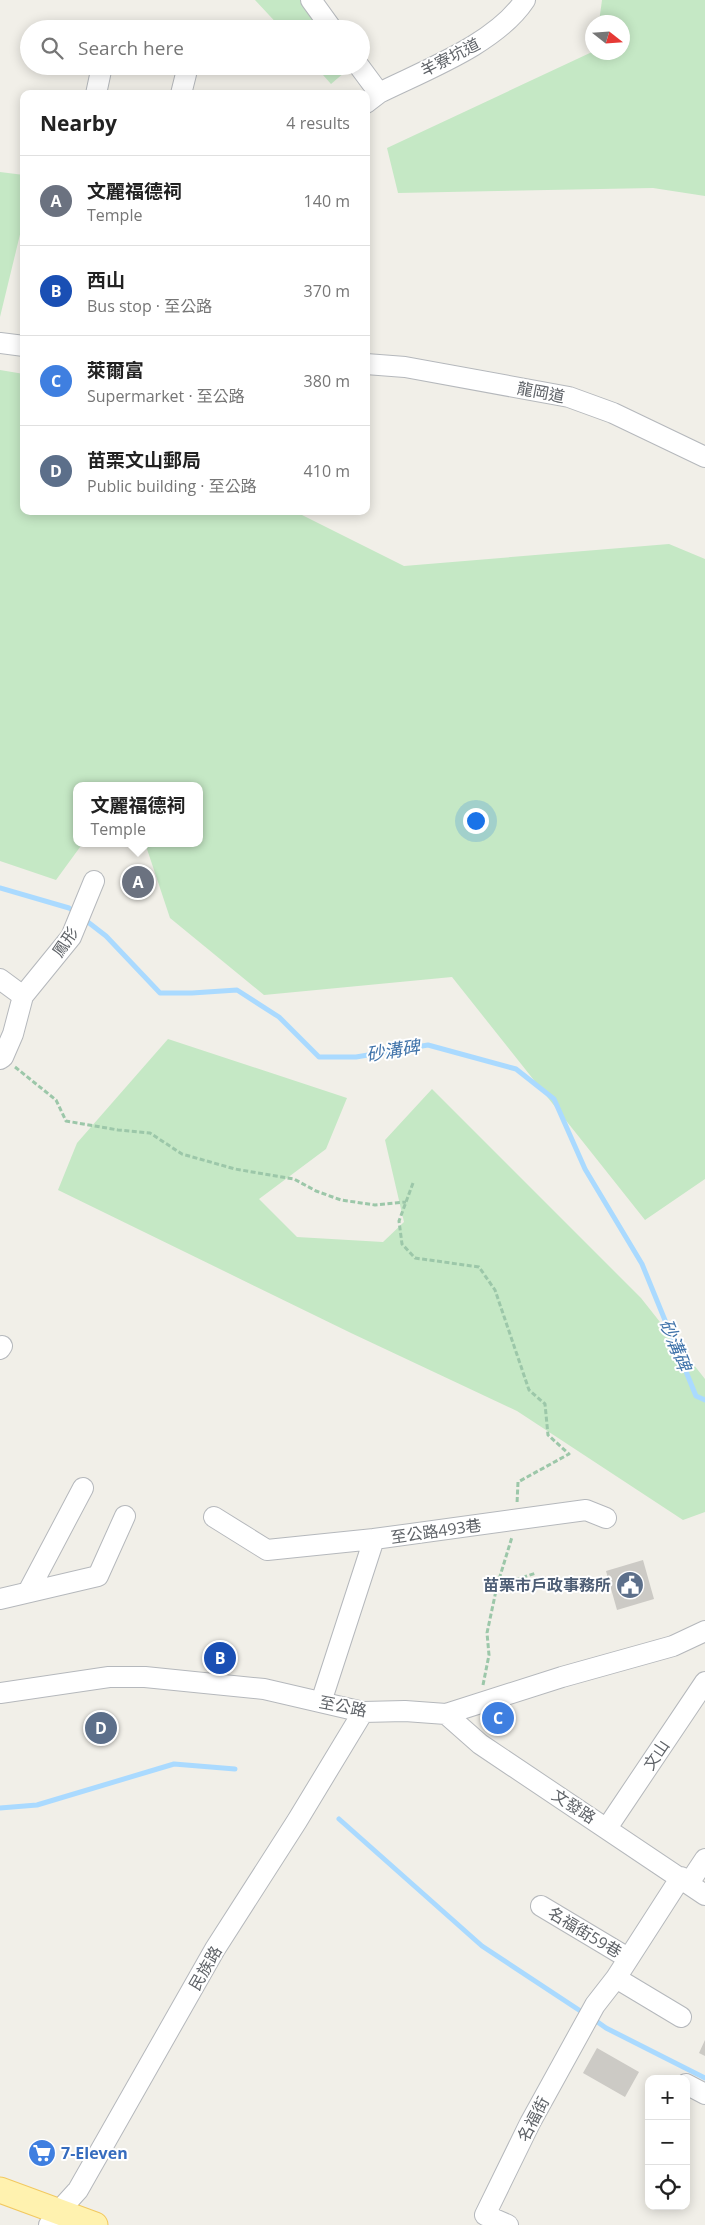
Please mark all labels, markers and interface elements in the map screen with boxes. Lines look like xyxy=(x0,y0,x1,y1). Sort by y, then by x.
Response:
north arrow xyxy=(585,15,630,60)
search box xyxy=(20,20,370,75)
street label: 羊寮坑道 xyxy=(416,33,484,81)
icon: search xyxy=(38,34,66,62)
text: Search here xyxy=(78,35,184,61)
text: Nearby xyxy=(40,109,117,137)
text: 4 results xyxy=(286,112,350,134)
text: 文麗福德祠 xyxy=(87,178,182,204)
text: A xyxy=(50,190,62,212)
text: 140 m xyxy=(304,190,350,212)
text: Temple xyxy=(87,204,142,226)
text: 西山 xyxy=(87,267,125,293)
text: B xyxy=(51,280,61,302)
text: 370 m xyxy=(304,280,350,302)
text: Bus stop · 至公路 xyxy=(87,295,212,317)
text: 萊爾富 xyxy=(87,357,144,383)
text: C xyxy=(51,370,61,392)
text: 380 m xyxy=(304,370,350,392)
street label: 龍岡道 xyxy=(515,377,567,407)
text: Supermarket · 至公路 xyxy=(87,385,245,407)
text: 苗栗文山郵局 xyxy=(87,447,201,473)
text: D xyxy=(50,460,62,482)
text: 410 m xyxy=(304,460,350,482)
text: Public building · 至公路 xyxy=(87,475,257,497)
popup xyxy=(73,782,203,847)
text: 文麗福德祠 xyxy=(90,792,186,818)
your location xyxy=(463,808,489,834)
text: Temple xyxy=(90,818,146,840)
pin: A xyxy=(122,863,154,901)
street label: 鳳形 xyxy=(47,923,83,961)
water label: 砂溝碑 xyxy=(364,1034,423,1066)
water label: 砂溝碑 xyxy=(655,1315,698,1376)
street label: 至公路493巷 xyxy=(389,1514,483,1548)
public building icon: 苗栗市戶政事務所 xyxy=(615,1570,645,1600)
place label: 苗栗市戶政事務所 xyxy=(483,1574,611,1596)
pin: B xyxy=(204,1639,236,1677)
street label: 至公路 xyxy=(317,1691,369,1721)
pin: C xyxy=(482,1699,514,1737)
pin: D xyxy=(85,1709,117,1747)
street label: 文山 xyxy=(638,1736,674,1774)
street label: 文發路 xyxy=(548,1784,600,1828)
street label: 名福街59巷 xyxy=(544,1901,626,1963)
street label: 民族路 xyxy=(183,1942,227,1994)
map controls xyxy=(645,2075,690,2210)
button: + xyxy=(645,2075,690,2120)
street label: 名福街 xyxy=(512,2093,554,2145)
button: − xyxy=(645,2120,690,2165)
supermarket icon: 7-Eleven xyxy=(27,2138,57,2168)
place label: 7-Eleven xyxy=(61,2142,128,2164)
button: locate xyxy=(645,2165,690,2210)

